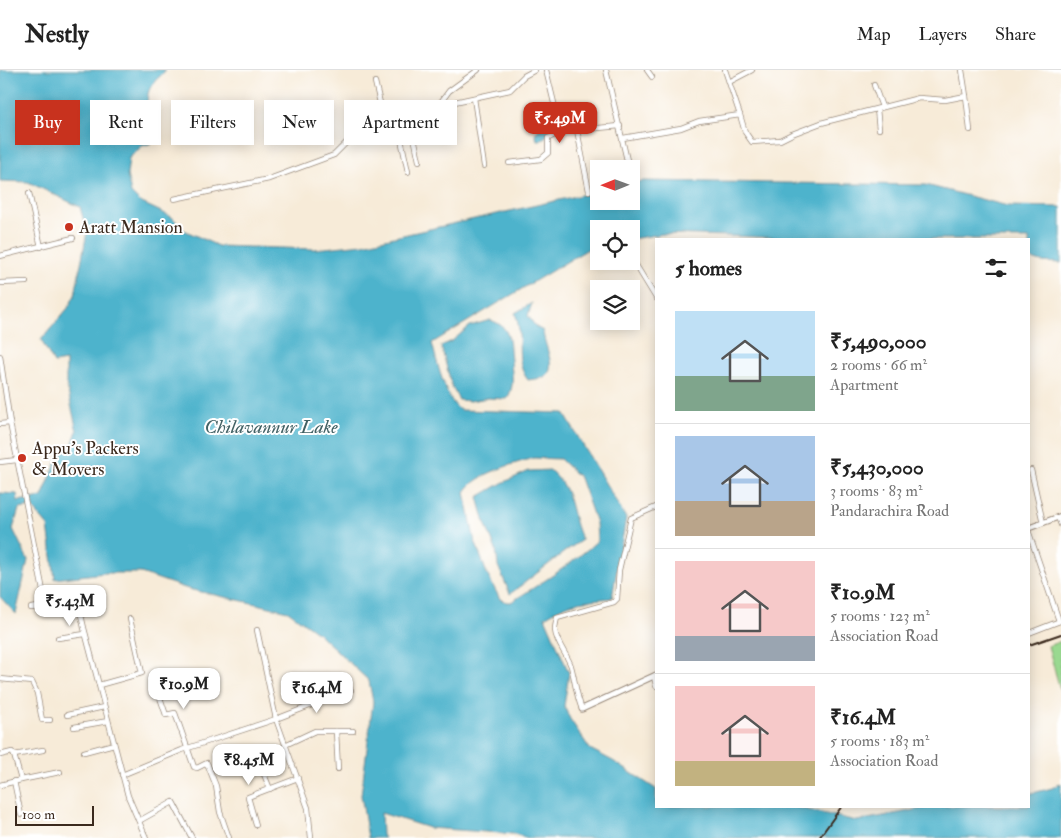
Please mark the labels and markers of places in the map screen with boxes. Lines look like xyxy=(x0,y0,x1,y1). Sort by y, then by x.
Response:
pin: ₹5.49M xyxy=(519,102,601,144)
place label: Aratt Mansion xyxy=(78,216,183,239)
marker: Aratt Mansion xyxy=(63,221,75,233)
place label: Appu's Packers & Movers xyxy=(31,437,139,481)
marker: Appu's Packers & Movers xyxy=(16,452,28,464)
pin: ₹5.43M xyxy=(29,584,111,627)
pin: ₹10.9M xyxy=(143,668,225,710)
pin: ₹16.4M xyxy=(276,672,358,714)
pin: ₹8.45M xyxy=(208,744,290,786)

